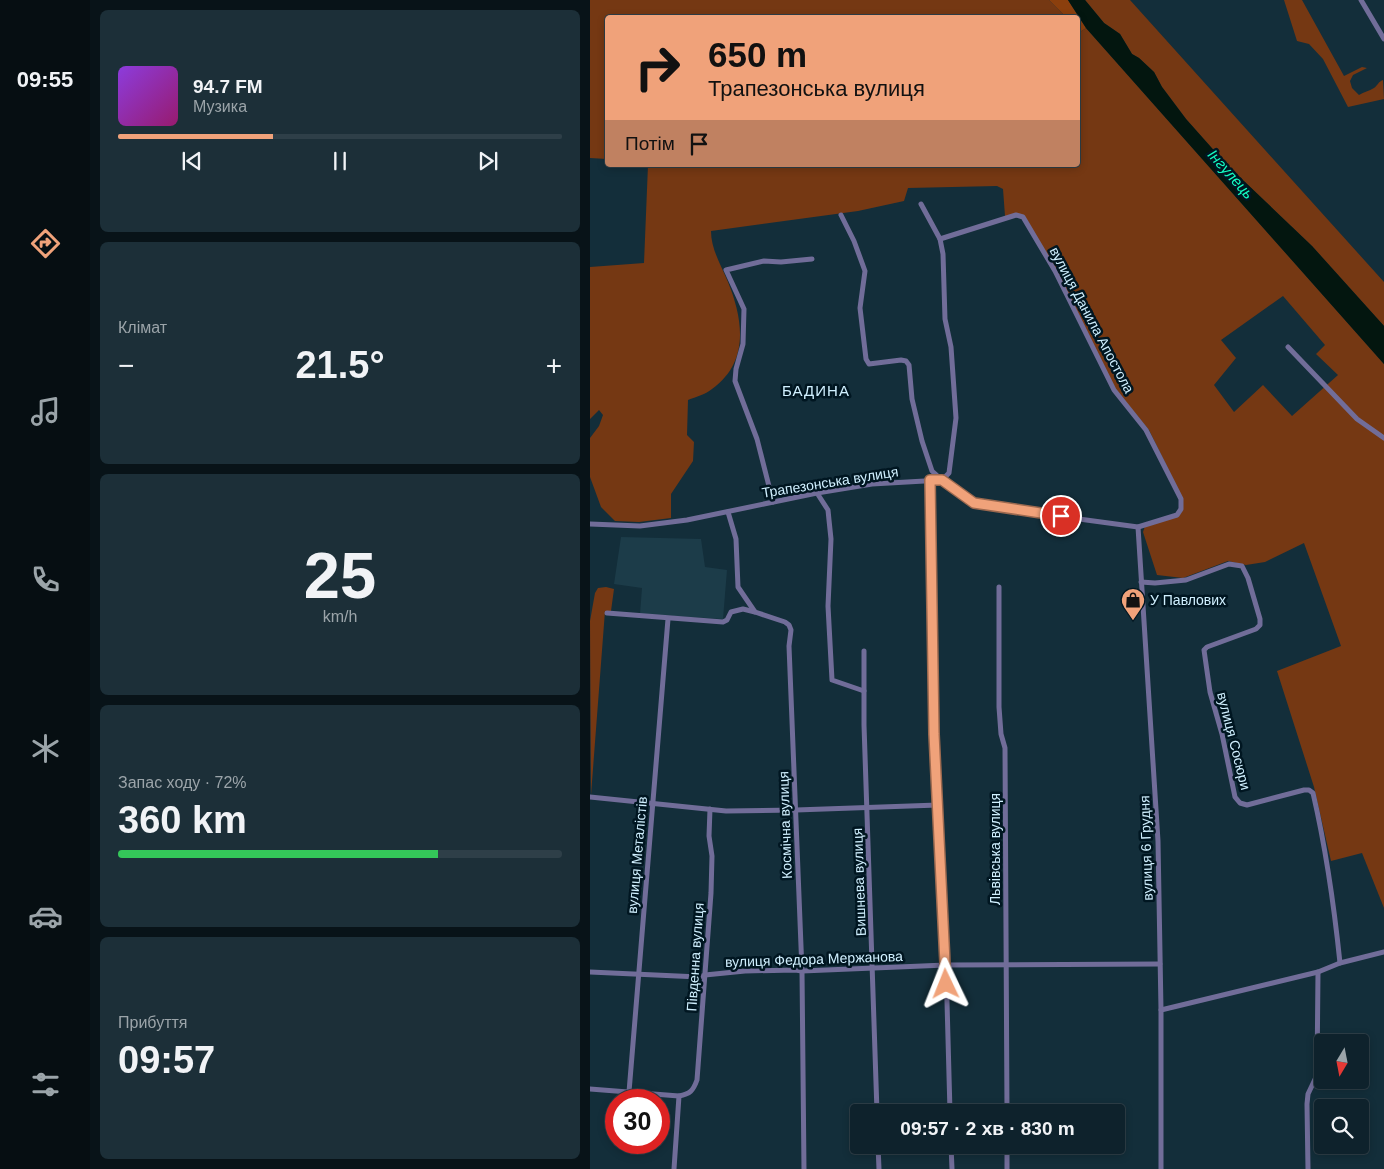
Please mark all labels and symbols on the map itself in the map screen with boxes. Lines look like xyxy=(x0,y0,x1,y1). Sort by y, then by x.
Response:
water label: Інгулець xyxy=(1204,146,1258,202)
street label: вулиця Данила Апостола xyxy=(1047,244,1138,396)
district label: БАДИНА xyxy=(782,382,850,399)
street label: Трапезонська вулиця xyxy=(761,463,899,501)
pin xyxy=(1040,495,1082,537)
shop icon: У Павлових xyxy=(1120,587,1146,621)
place label: У Павлових xyxy=(1150,592,1226,608)
street label: вулиця Сосюри xyxy=(1214,690,1254,792)
street label: Космічна вулиця xyxy=(775,771,795,879)
street label: Львівська вулиця xyxy=(987,793,1003,905)
street label: вулиця 6 Грудня xyxy=(1136,795,1156,901)
street label: вулиця Металістів xyxy=(624,796,650,914)
street label: Вишнева вулиця xyxy=(849,828,869,936)
street label: Південна вулиця xyxy=(683,902,707,1012)
street label: вулиця Федора Мержанова xyxy=(725,948,903,970)
position arrow xyxy=(919,957,971,1009)
north arrow xyxy=(1314,1034,1369,1089)
speed limit sign: 30 xyxy=(605,1089,670,1154)

